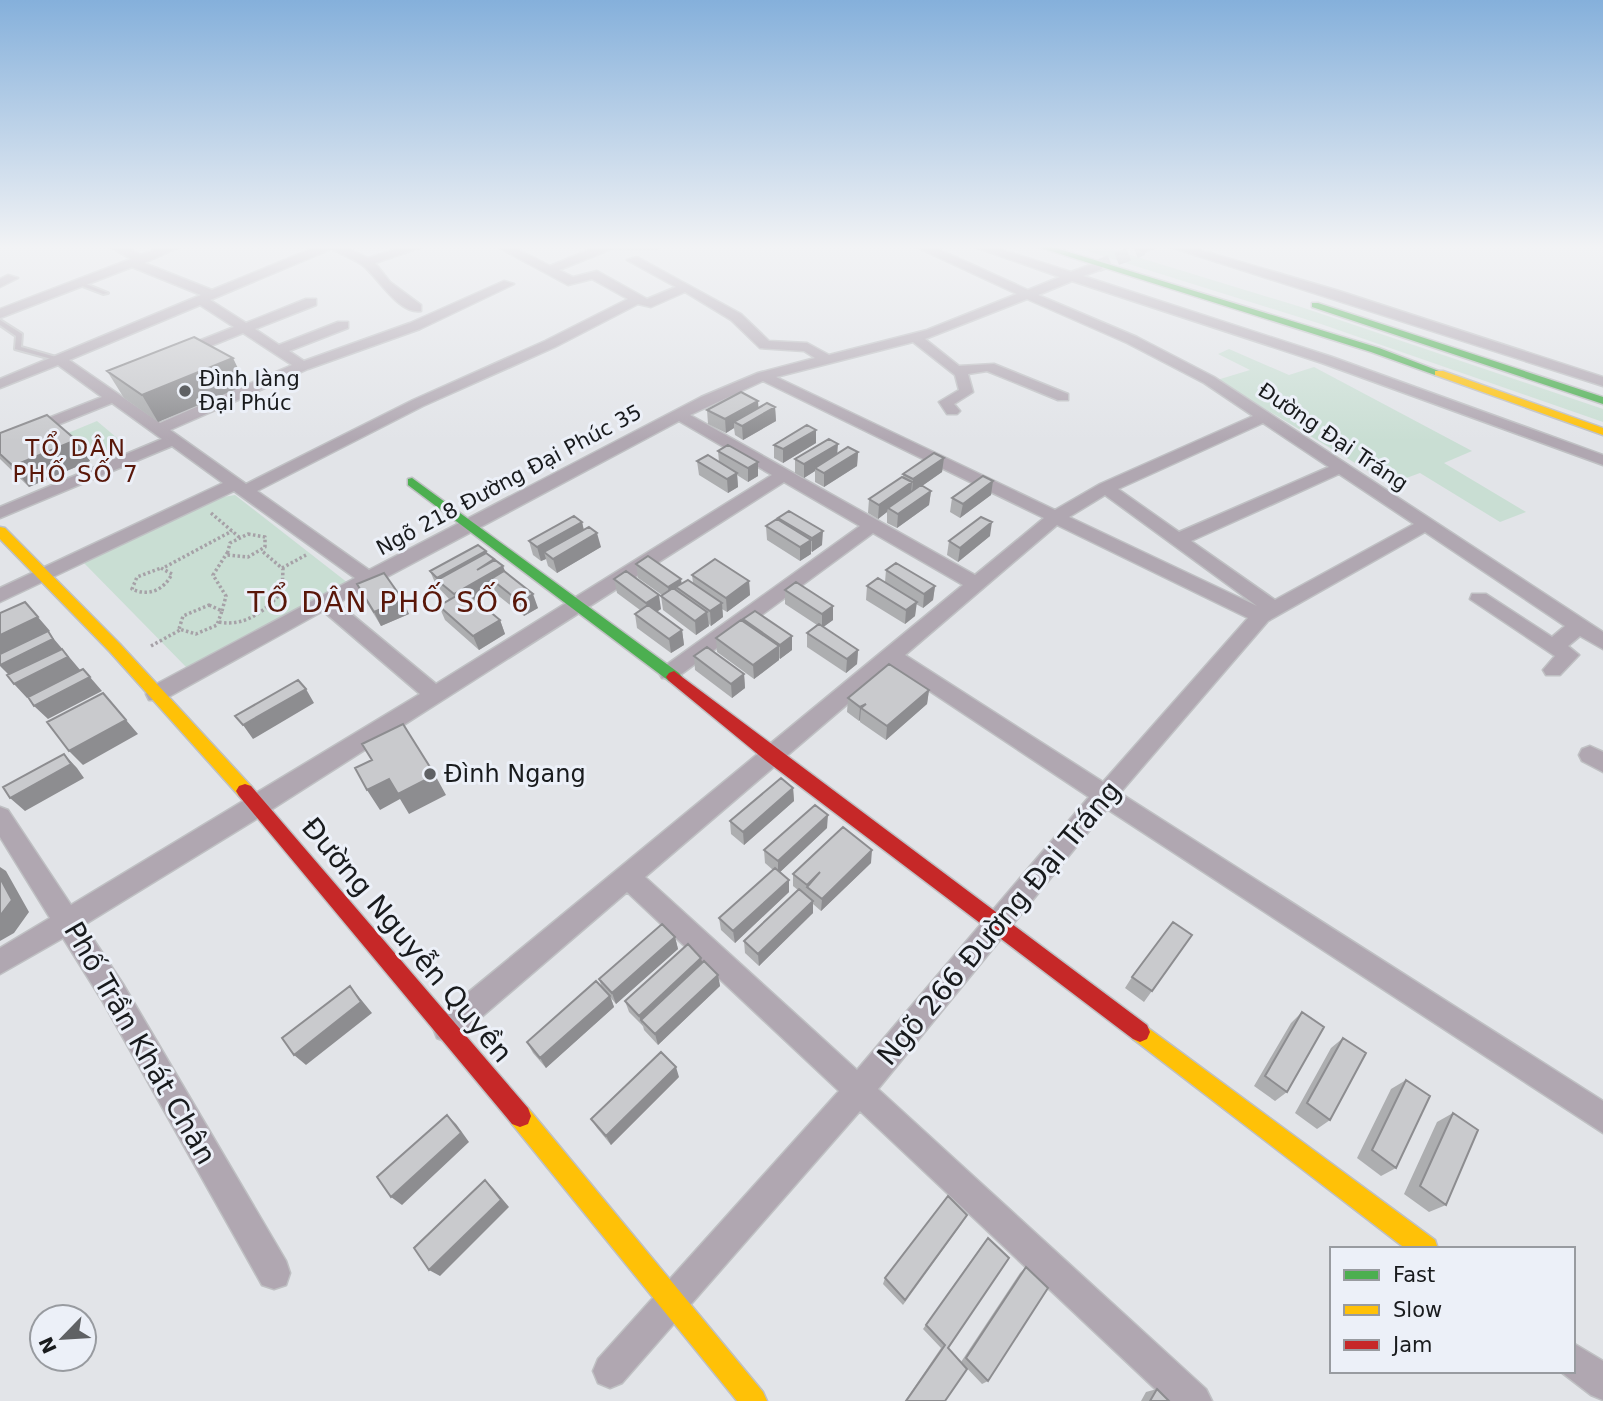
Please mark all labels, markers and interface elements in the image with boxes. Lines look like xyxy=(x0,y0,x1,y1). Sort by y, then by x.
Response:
place label: Đình làng Đại Phúc xyxy=(199,367,300,415)
street label: Đường Đại Tráng xyxy=(1254,378,1412,496)
marker: Đình làng Đại Phúc xyxy=(177,383,193,399)
street label: Ngõ 218 Đường Đại Phúc 35 xyxy=(372,400,646,560)
district label: TỔ DÂN PHỐ SỐ 7 xyxy=(12,431,140,487)
district label: TỔ DÂN PHỐ SỐ 6 xyxy=(246,582,531,619)
place label: Đình Ngang xyxy=(444,760,586,788)
marker: Đình Ngang xyxy=(422,766,438,782)
street label: Ngõ 266 Đường Đại Tráng xyxy=(870,774,1128,1072)
street label: Đường Nguyễn Quyền xyxy=(295,811,519,1069)
street label: Phố Trần Khát Chân xyxy=(57,916,223,1170)
legend xyxy=(1330,1247,1575,1373)
text: Fast xyxy=(1393,1263,1435,1287)
text: Slow xyxy=(1393,1298,1442,1322)
north arrow xyxy=(28,1303,98,1373)
text: N xyxy=(34,1333,61,1357)
text: Jam xyxy=(1391,1333,1433,1357)

